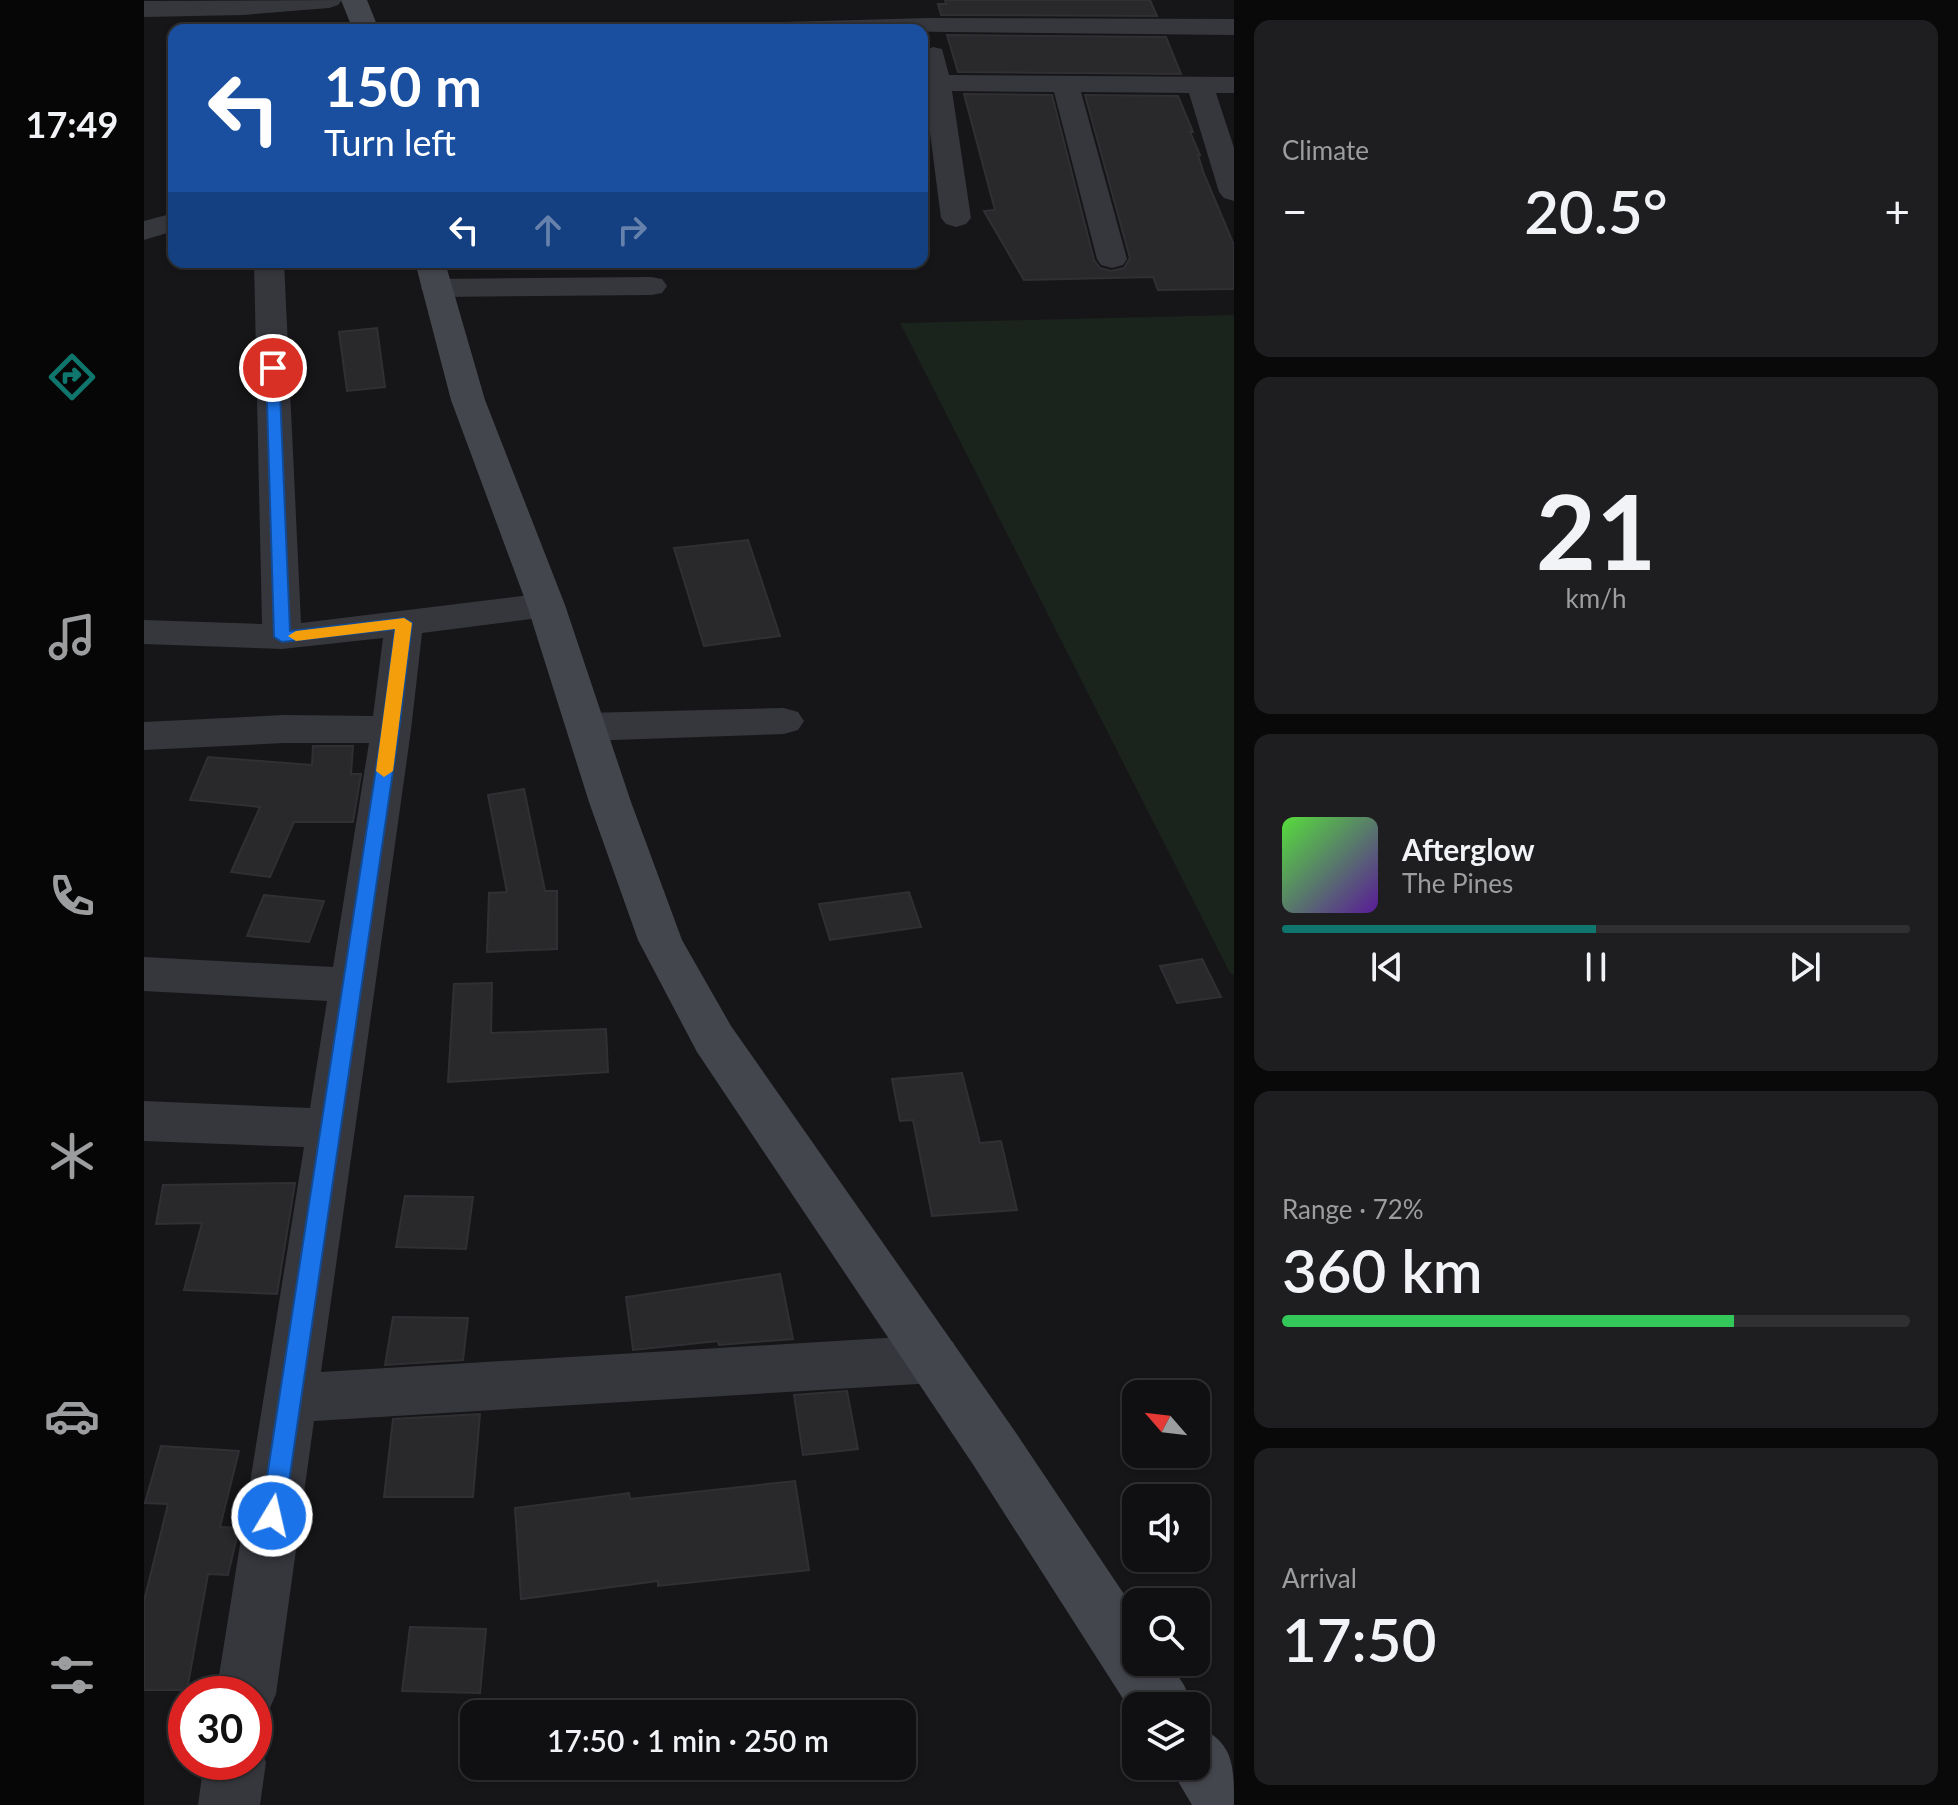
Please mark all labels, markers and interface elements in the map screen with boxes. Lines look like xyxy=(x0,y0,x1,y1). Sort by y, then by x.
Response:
text: 150 m xyxy=(324,52,482,119)
icon: left xyxy=(192,56,296,160)
text: 17:49 xyxy=(26,102,118,146)
text: Turn left xyxy=(324,120,456,164)
text: Climate xyxy=(1282,134,1369,166)
text: 20.5° xyxy=(1524,175,1668,247)
text: − xyxy=(1282,185,1308,237)
text: + xyxy=(1884,185,1910,237)
icon: left xyxy=(442,208,486,252)
icon: ahead xyxy=(526,208,570,252)
icon: right xyxy=(610,208,654,252)
pin xyxy=(239,334,307,402)
icon: arrive xyxy=(251,346,295,390)
icon: directions xyxy=(44,349,100,405)
text: 21 xyxy=(1536,467,1656,592)
text: km/h xyxy=(1566,582,1626,614)
icon: music xyxy=(44,609,100,665)
text: Afterglow xyxy=(1402,831,1535,867)
text: The Pines xyxy=(1402,867,1513,899)
icon: phone xyxy=(44,868,100,924)
icon: previous xyxy=(1365,945,1409,989)
icon: pause xyxy=(1574,945,1618,989)
icon: next xyxy=(1783,945,1827,989)
icon: climate xyxy=(44,1128,100,1184)
text: Range · 72% xyxy=(1282,1193,1424,1225)
text: 360 km xyxy=(1282,1234,1483,1306)
north arrow xyxy=(1122,1380,1210,1468)
map controls xyxy=(1122,1380,1210,1780)
icon: car xyxy=(44,1388,100,1444)
position arrow xyxy=(230,1474,314,1558)
button: sound xyxy=(1122,1484,1210,1572)
text: Arrival xyxy=(1282,1562,1357,1594)
button: search xyxy=(1122,1588,1210,1676)
text: 17:50 xyxy=(1282,1603,1436,1675)
icon: filters xyxy=(44,1647,100,1703)
speed limit sign: 30 xyxy=(168,1676,272,1780)
button: layers xyxy=(1122,1692,1210,1780)
text: 17:50 · 1 min · 250 m xyxy=(547,1722,829,1758)

